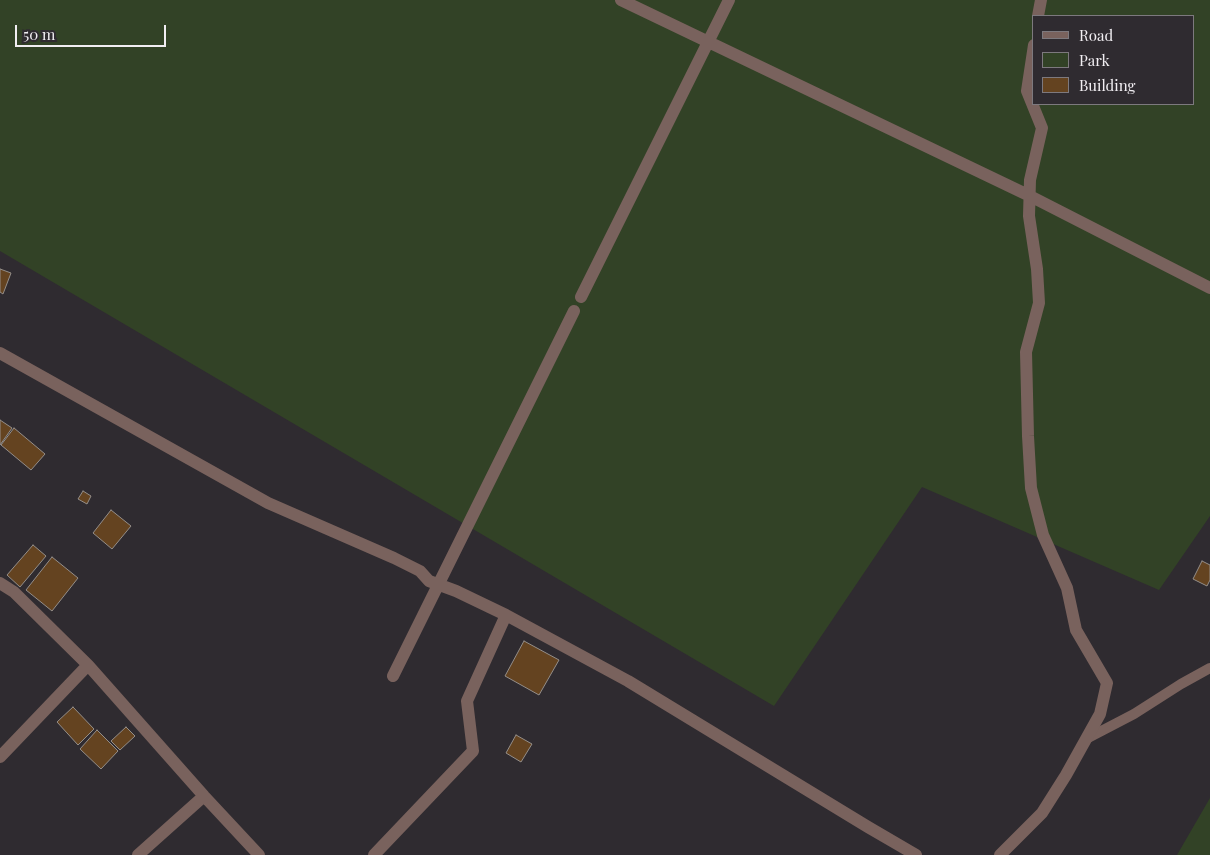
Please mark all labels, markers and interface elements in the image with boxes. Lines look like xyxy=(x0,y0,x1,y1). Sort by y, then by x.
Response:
scale bar xyxy=(18,15,169,47)
legend xyxy=(1032,15,1195,105)
text: 50 m xyxy=(23,24,55,44)
text: Road xyxy=(1079,25,1113,45)
text: Park xyxy=(1079,50,1110,70)
text: Building xyxy=(1079,75,1135,95)

